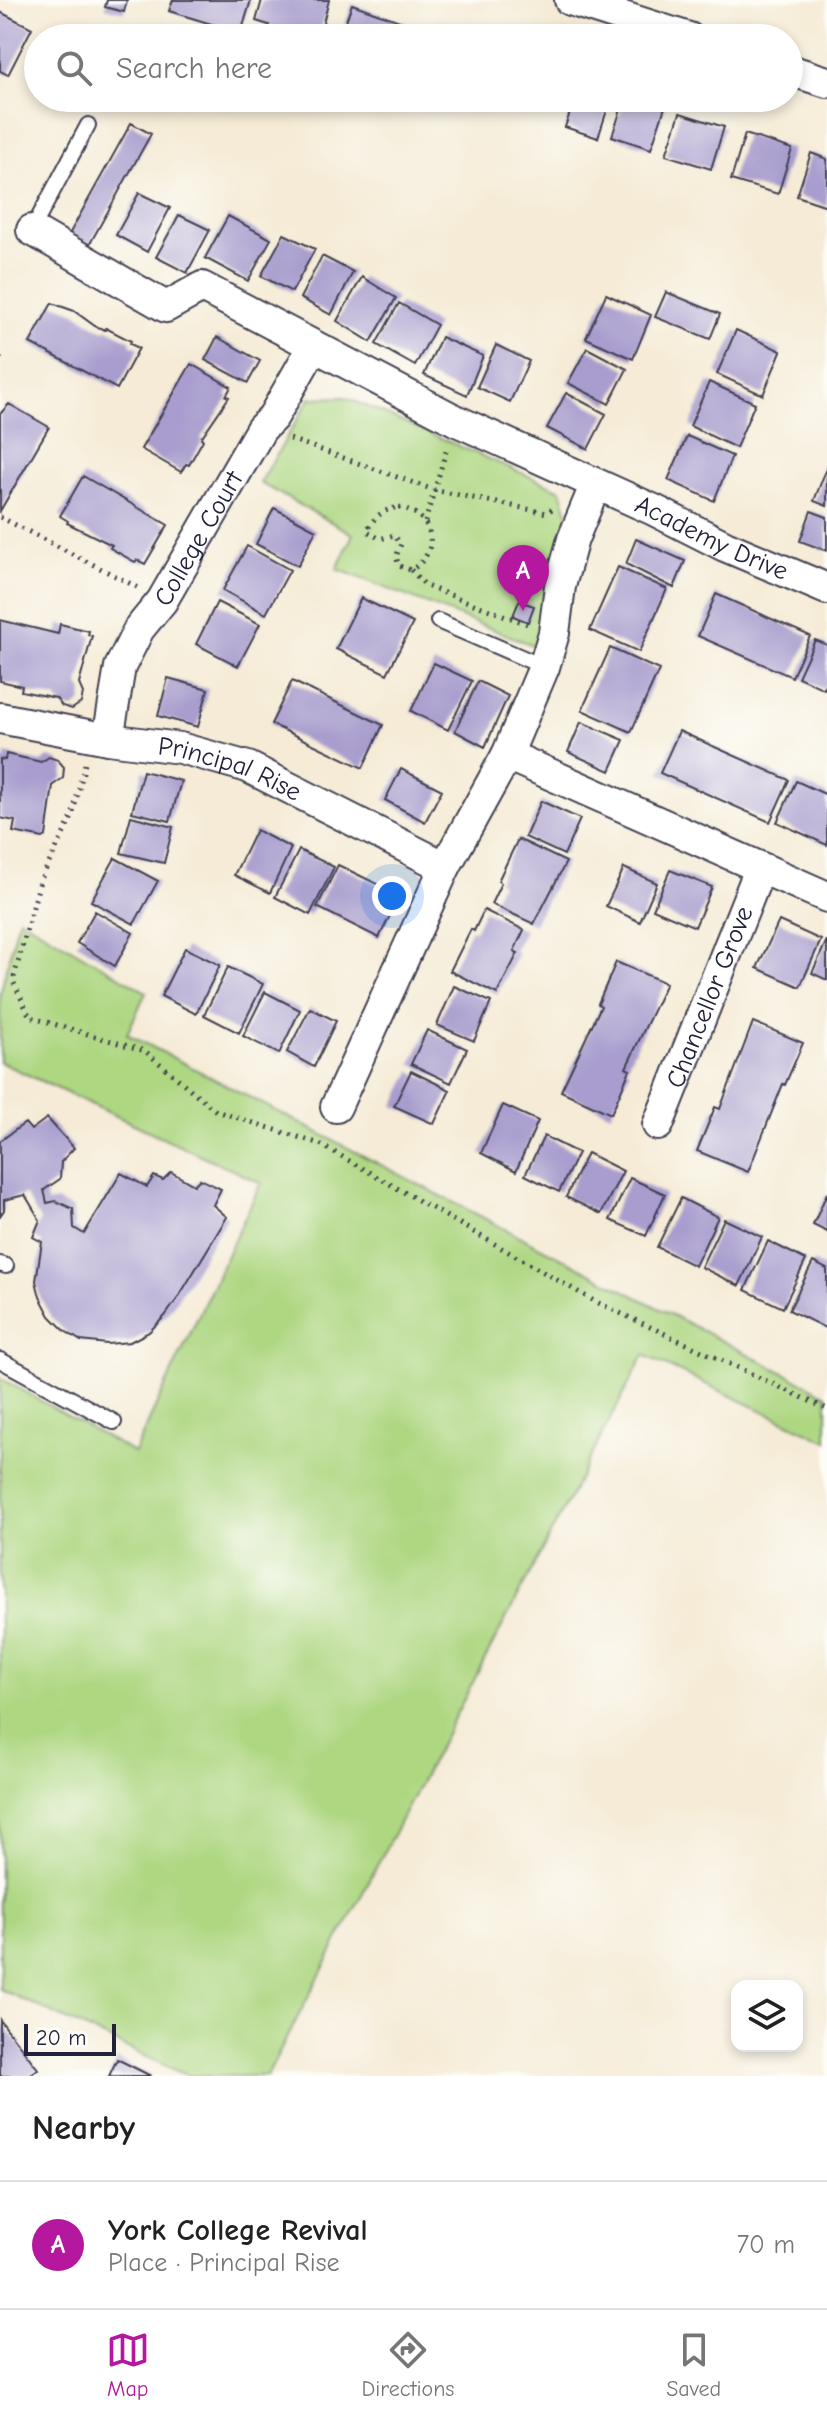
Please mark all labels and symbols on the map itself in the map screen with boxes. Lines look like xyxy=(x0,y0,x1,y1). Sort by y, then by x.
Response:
street label: College Court xyxy=(148,465,250,612)
street label: Academy Drive xyxy=(630,489,792,587)
pin: A xyxy=(497,545,549,611)
street label: Principal Rise xyxy=(156,731,306,808)
your location xyxy=(372,876,412,916)
street label: Chancellor Grove xyxy=(660,902,760,1092)
scale bar xyxy=(24,2020,116,2056)

